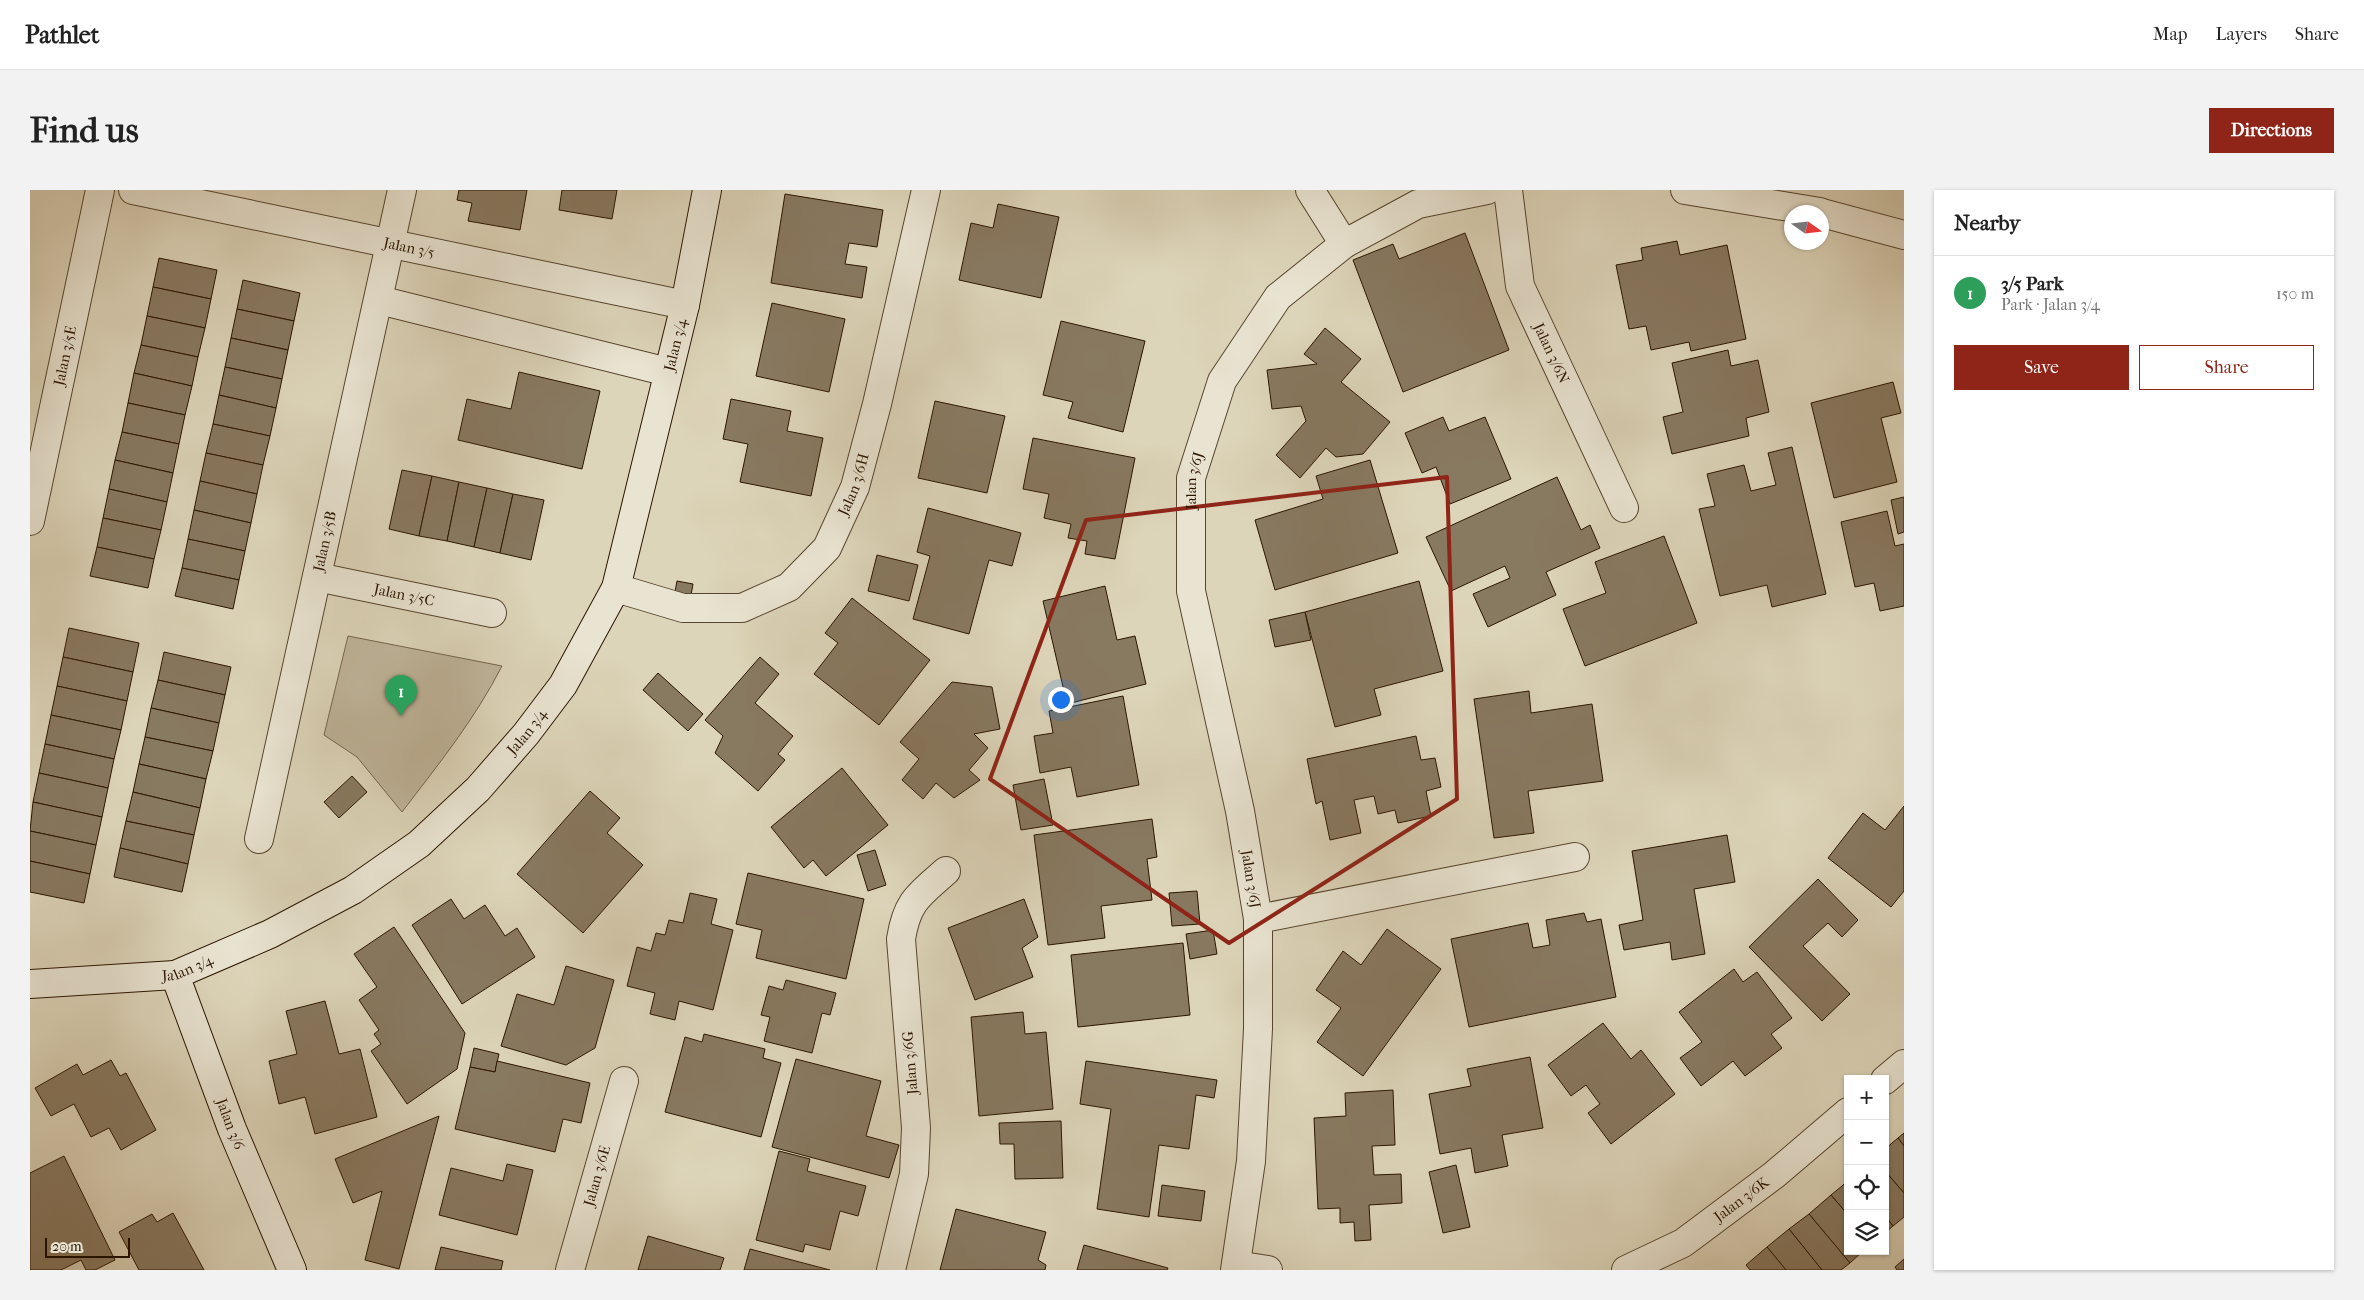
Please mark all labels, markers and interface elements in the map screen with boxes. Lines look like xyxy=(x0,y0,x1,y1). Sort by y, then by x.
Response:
text: Pathlet xyxy=(25,21,99,49)
text: Map xyxy=(2153,24,2187,45)
text: Layers xyxy=(2215,24,2267,45)
text: Share xyxy=(2295,24,2339,45)
button: Directions xyxy=(2209,108,2334,153)
text: Find us xyxy=(30,110,139,151)
north arrow xyxy=(1784,205,1829,250)
text: Nearby xyxy=(1954,211,2020,235)
street label: Jalan 3/5 xyxy=(381,233,436,262)
text: 3/5 Park xyxy=(2001,273,2063,295)
text: 1 xyxy=(1967,284,1973,303)
text: 150 m xyxy=(2276,284,2314,303)
text: Park · Jalan 3/4 xyxy=(2001,295,2100,314)
street label: Jalan 3/4 xyxy=(660,316,691,374)
street label: Jalan 3/6N xyxy=(1529,319,1574,387)
street label: Jalan 3/5E xyxy=(50,324,80,388)
button: Save xyxy=(1954,345,2129,390)
button: Share xyxy=(2139,345,2314,390)
street label: Jalan 3/6J xyxy=(1182,449,1208,511)
street label: Jalan 3/6H xyxy=(834,451,873,519)
street label: Jalan 3/5B xyxy=(309,509,340,574)
street label: Jalan 3/5C xyxy=(371,580,436,610)
pin: 1 xyxy=(385,675,417,716)
your location xyxy=(1048,687,1074,713)
street label: Jalan 3/4 xyxy=(502,705,551,759)
street label: Jalan 3/6J xyxy=(1237,848,1265,910)
street label: Jalan 3/4 xyxy=(160,950,217,985)
street label: Jalan 3/6G xyxy=(898,1030,922,1097)
map controls xyxy=(1844,1075,1889,1255)
button: + xyxy=(1844,1075,1889,1120)
street label: Jalan 3/6 xyxy=(212,1095,249,1153)
button: − xyxy=(1844,1120,1889,1165)
street label: Jalan 3/6E xyxy=(579,1143,614,1209)
button: locate xyxy=(1844,1165,1889,1210)
street label: Jalan 3/6K xyxy=(1710,1172,1773,1226)
button: layers xyxy=(1844,1210,1889,1255)
scale bar xyxy=(45,1235,130,1258)
text: 20 m xyxy=(52,1238,82,1255)

